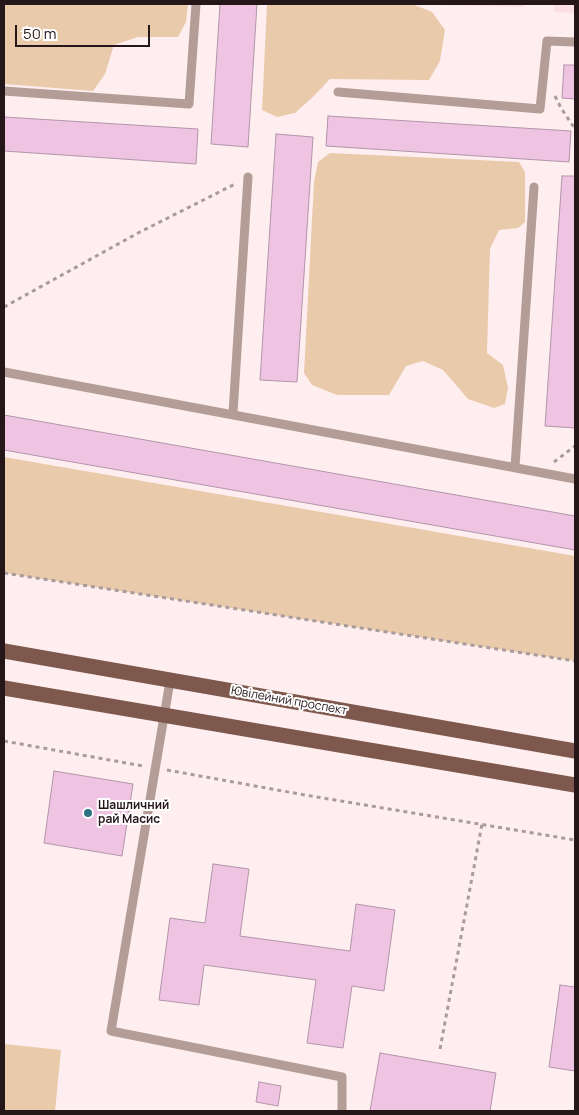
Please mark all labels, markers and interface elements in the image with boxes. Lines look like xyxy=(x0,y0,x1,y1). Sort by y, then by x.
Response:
scale bar xyxy=(18,15,152,47)
text: 50 m xyxy=(23,23,57,44)
street label: Ювілейний проспект xyxy=(230,684,348,718)
place label: Шашличний рай Масис xyxy=(98,799,169,827)
marker: Шашличний рай Масис xyxy=(82,807,94,819)

